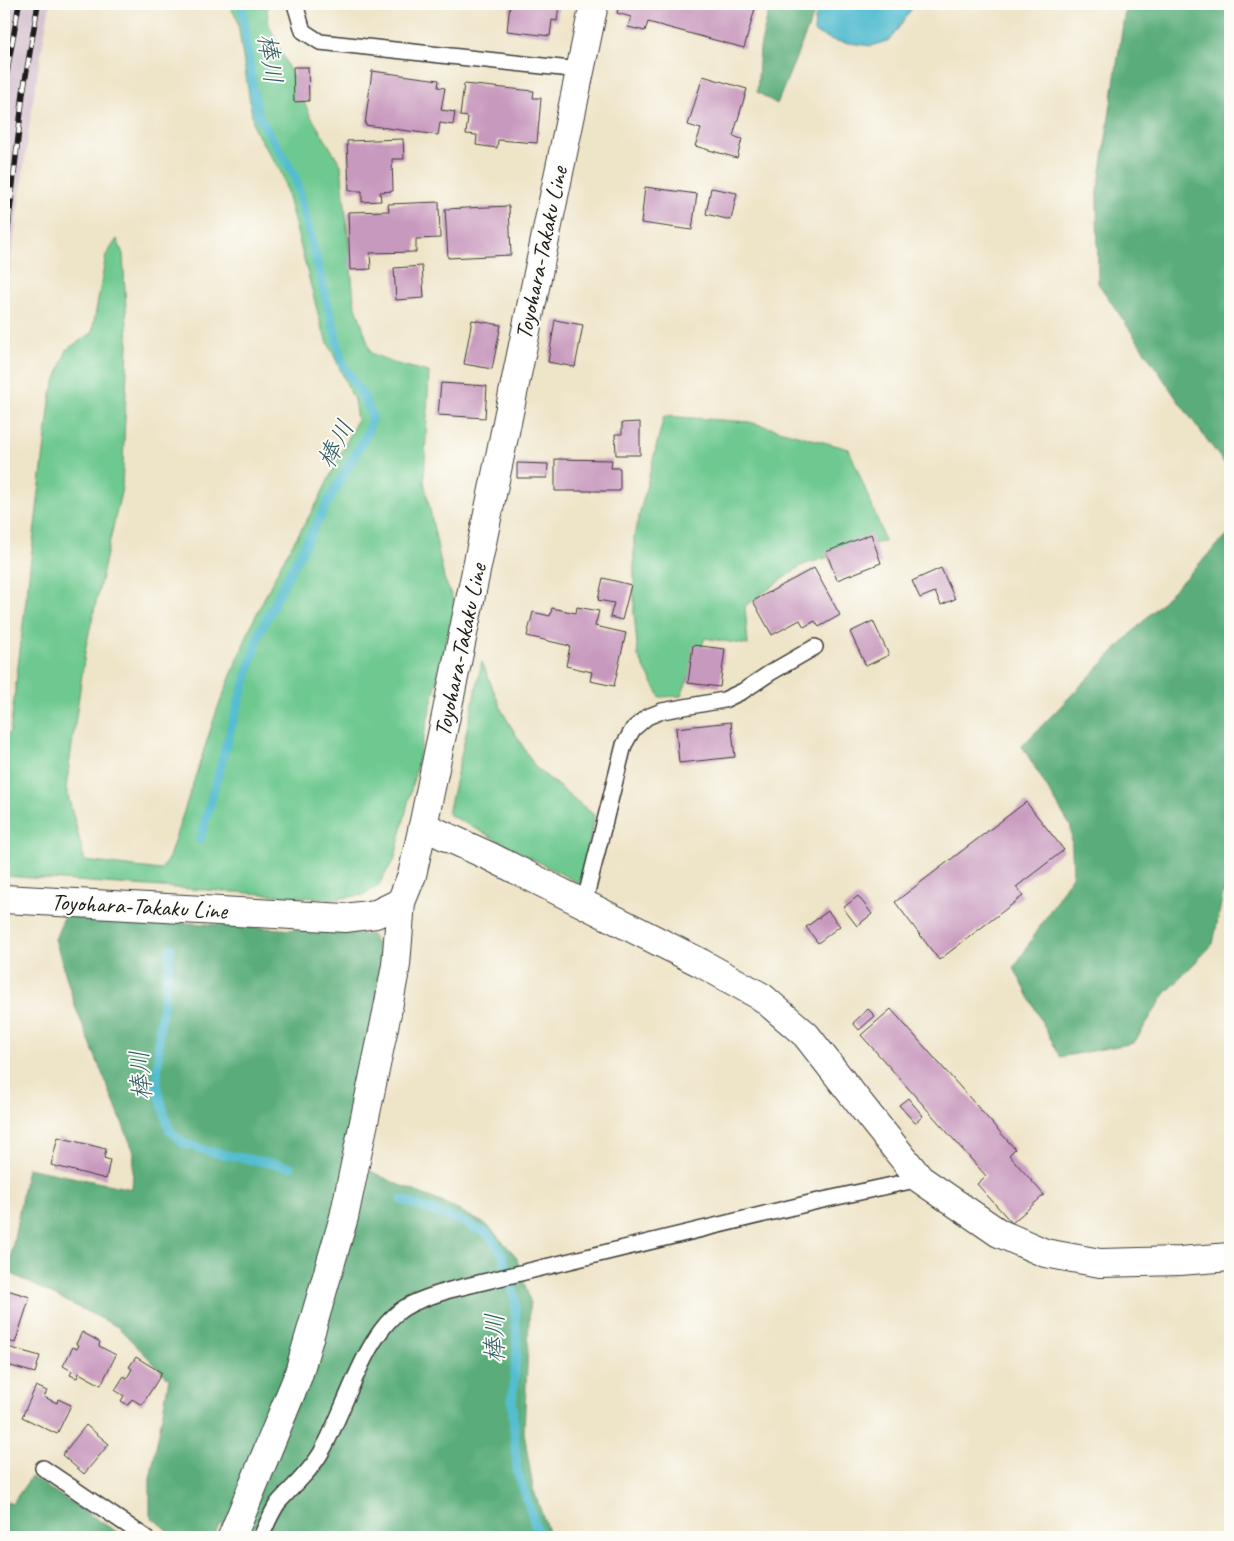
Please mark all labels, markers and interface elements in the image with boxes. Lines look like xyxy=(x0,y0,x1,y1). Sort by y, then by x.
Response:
water label: 棒川 xyxy=(251,32,289,86)
street label: Toyohara-Takaku Line xyxy=(508,162,574,342)
water label: 棒川 xyxy=(310,414,362,474)
street label: Toyohara-Takaku Line xyxy=(427,559,493,739)
street label: Toyohara-Takaku Line xyxy=(50,886,230,926)
water label: 棒川 xyxy=(123,1049,159,1101)
water label: 棒川 xyxy=(479,1313,511,1363)

